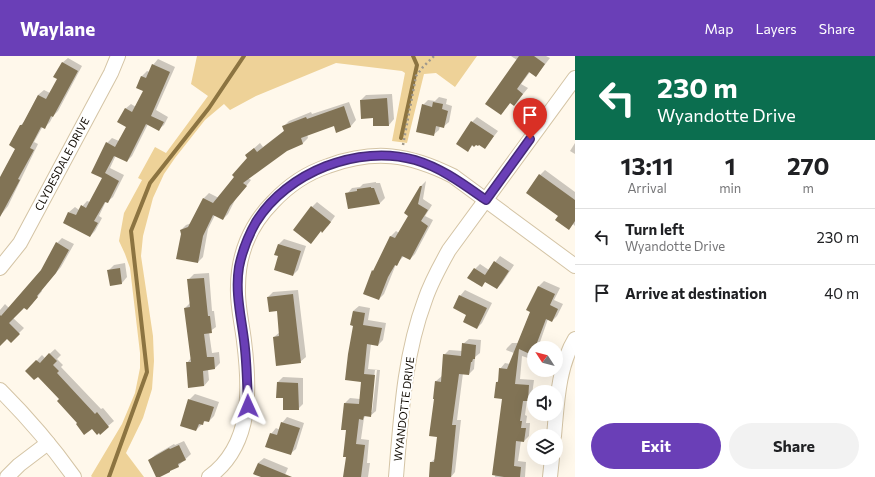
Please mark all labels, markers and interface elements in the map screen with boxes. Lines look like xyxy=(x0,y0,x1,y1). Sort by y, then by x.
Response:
text: Waylane xyxy=(20,17,95,40)
text: Map xyxy=(705,20,733,37)
text: Layers xyxy=(755,20,797,37)
text: Share xyxy=(819,20,855,37)
text: 230 m xyxy=(657,70,738,104)
icon: left xyxy=(591,72,643,124)
pin xyxy=(513,98,547,139)
icon: arrive xyxy=(519,104,541,126)
text: Wyandotte Drive xyxy=(657,104,796,126)
street label: CLYDESDALE DRIVE xyxy=(31,115,92,213)
text: 13:11 xyxy=(621,151,674,180)
text: 1 xyxy=(725,151,736,180)
text: 270 xyxy=(787,151,829,180)
text: Arrival xyxy=(627,180,667,196)
text: min xyxy=(719,180,741,196)
text: m xyxy=(802,180,814,196)
text: Turn left xyxy=(625,220,684,238)
icon: left xyxy=(591,226,613,248)
text: 230 m xyxy=(816,228,859,246)
text: Wyandotte Drive xyxy=(625,238,725,254)
icon: arrive xyxy=(591,282,613,304)
text: Arrive at destination xyxy=(625,284,767,302)
text: 40 m xyxy=(824,284,859,302)
north arrow xyxy=(527,341,563,377)
map controls xyxy=(527,341,563,465)
street label: WYANDOTTE DRIVE xyxy=(391,356,416,462)
position arrow xyxy=(227,385,269,427)
button: sound xyxy=(527,385,563,421)
button: Exit xyxy=(591,423,721,469)
button: Share xyxy=(729,423,859,469)
button: layers xyxy=(527,429,563,465)

